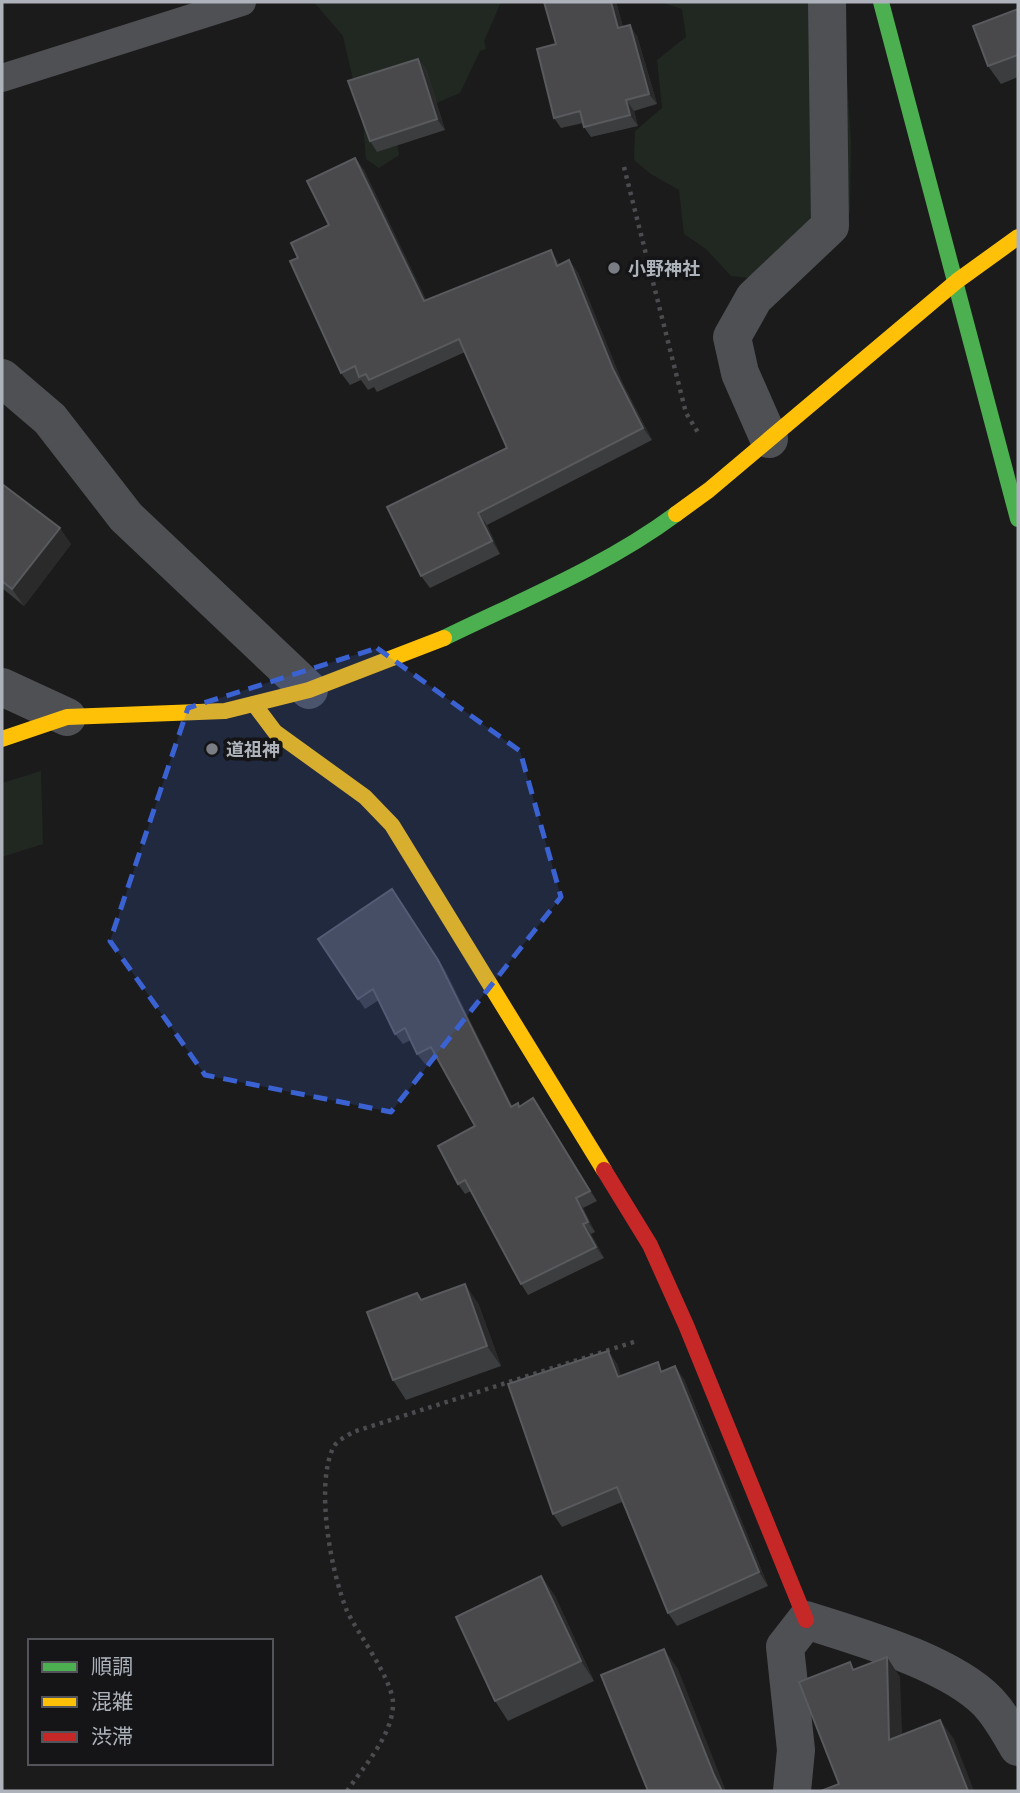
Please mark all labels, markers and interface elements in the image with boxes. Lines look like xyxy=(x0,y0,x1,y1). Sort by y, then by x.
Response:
place label: 小野神社 xyxy=(628,257,700,279)
marker: 小野神社 xyxy=(606,260,622,276)
place label: 道祖神 xyxy=(226,738,280,760)
marker: 道祖神 xyxy=(204,741,220,757)
legend xyxy=(28,1639,273,1765)
text: 順調 xyxy=(91,1653,133,1679)
text: 混雑 xyxy=(91,1688,133,1714)
text: 渋滞 xyxy=(91,1723,133,1749)

